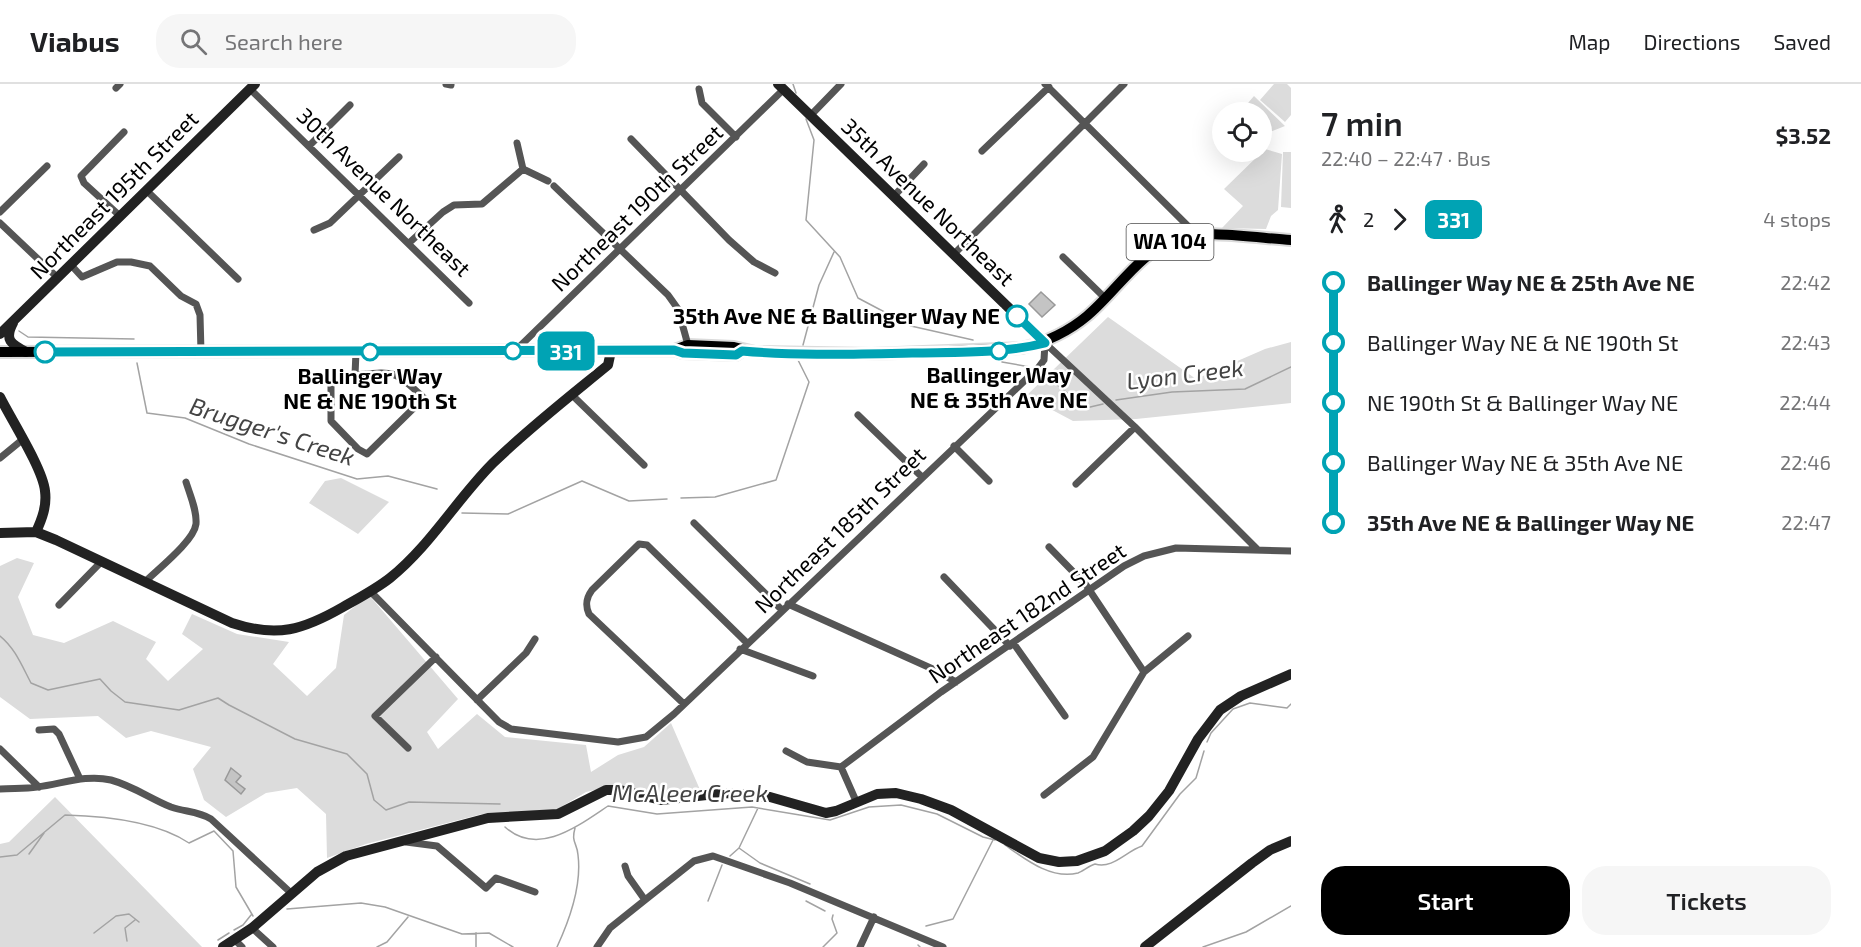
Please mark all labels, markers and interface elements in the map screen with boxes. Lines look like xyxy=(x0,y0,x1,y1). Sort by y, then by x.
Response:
search box xyxy=(156,14,576,68)
text: Viabus xyxy=(30,24,120,58)
icon: search xyxy=(177,25,210,58)
text: Search here xyxy=(225,28,343,54)
text: Map xyxy=(1568,29,1611,54)
text: Directions xyxy=(1644,29,1740,54)
text: Saved xyxy=(1773,29,1831,54)
street label: 30th Avenue Northeast xyxy=(293,102,477,281)
map controls xyxy=(1212,102,1272,162)
button: locate xyxy=(1212,102,1272,162)
text: 7 min xyxy=(1321,103,1403,143)
street label: Northeast 195th Street xyxy=(24,105,203,284)
street label: 35th Avenue Northeast xyxy=(837,112,1020,290)
street label: Northeast 190th Street xyxy=(545,119,727,296)
text: $3.52 xyxy=(1775,122,1831,148)
text: 22:40 – 22:47 · Bus xyxy=(1321,146,1491,170)
icon: walk xyxy=(1321,203,1354,236)
icon: forward xyxy=(1383,203,1416,236)
text: 2 xyxy=(1363,207,1374,231)
text: 331 xyxy=(1437,207,1470,232)
text: 4 stops xyxy=(1763,207,1831,231)
road number: WA 104 xyxy=(1126,224,1214,260)
text: Ballinger Way NE & 25th Ave NE xyxy=(1367,269,1695,295)
text: 22:42 xyxy=(1780,270,1831,294)
place label: 35th Ave NE & Ballinger Way NE xyxy=(673,302,1000,329)
marker: 35th Ave NE & Ballinger Way NE xyxy=(1006,305,1028,327)
text: Ballinger Way NE & NE 190th St xyxy=(1367,329,1678,355)
text: 22:43 xyxy=(1780,330,1831,354)
line badge: 331 xyxy=(532,332,600,370)
text: 331 xyxy=(550,339,582,364)
unlabelled marker xyxy=(34,341,56,363)
unlabelled marker xyxy=(504,342,522,360)
marker: Ballinger Way NE & 35th Ave NE xyxy=(990,342,1008,360)
marker: Ballinger Way NE & NE 190th St xyxy=(361,343,379,361)
water label: Lyon Creek xyxy=(1125,352,1245,395)
place label: Ballinger Way NE & 35th Ave NE xyxy=(910,361,1088,412)
place label: Ballinger Way NE & NE 190th St xyxy=(283,362,457,413)
text: NE 190th St & Ballinger Way NE xyxy=(1367,389,1678,415)
water label: Brugger's Creek xyxy=(186,390,359,471)
text: 22:44 xyxy=(1779,390,1831,414)
street label: Northeast 185th Street xyxy=(748,441,930,618)
text: Ballinger Way NE & 35th Ave NE xyxy=(1367,449,1683,475)
text: 22:46 xyxy=(1780,450,1831,474)
text: 35th Ave NE & Ballinger Way NE xyxy=(1367,509,1694,535)
text: 22:47 xyxy=(1781,510,1831,534)
street label: Northeast 182nd Street xyxy=(923,536,1130,688)
water label: McAleer Creek xyxy=(612,778,768,807)
button: Start xyxy=(1321,866,1570,935)
button: Tickets xyxy=(1582,866,1831,935)

